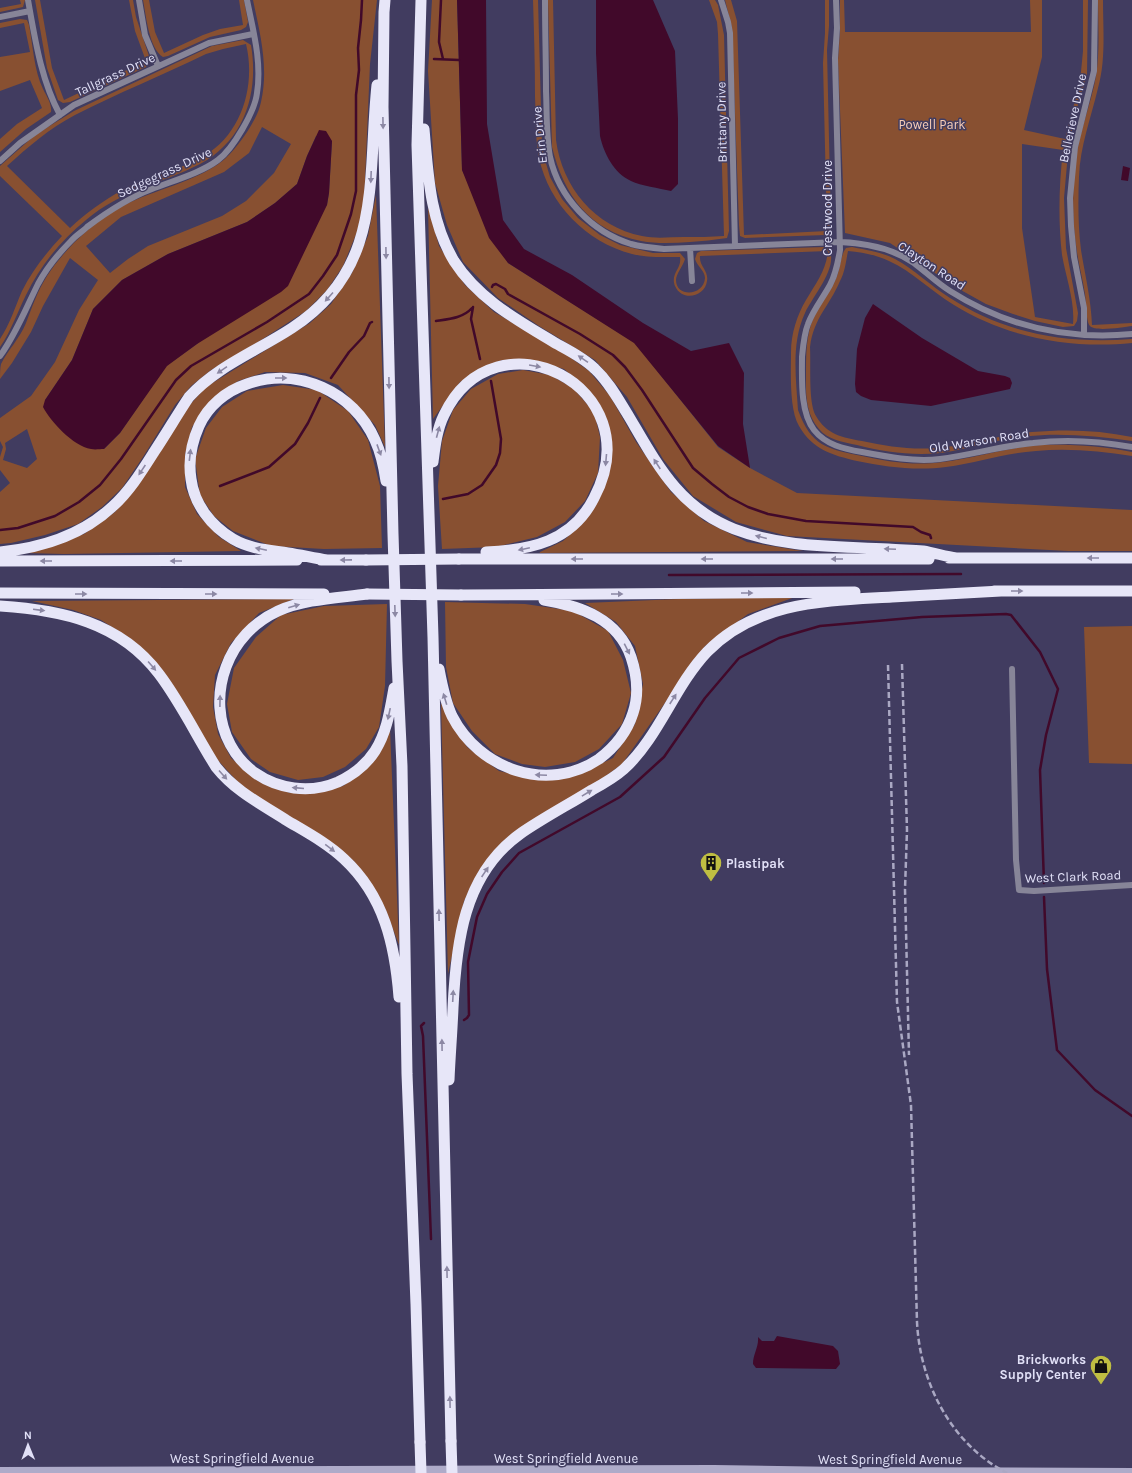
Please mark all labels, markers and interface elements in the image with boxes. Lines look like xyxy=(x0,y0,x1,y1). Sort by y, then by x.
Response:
street label: Tallgrass Drive xyxy=(73,49,158,99)
street label: Bellerieve Drive xyxy=(1056,72,1089,164)
street label: Brittany Drive xyxy=(713,81,730,163)
street label: Erin Drive xyxy=(529,105,550,164)
one-way arrow xyxy=(380,117,386,130)
park label: Powell Park xyxy=(898,117,966,132)
street label: Sedgegrass Drive xyxy=(115,144,214,201)
street label: Crestwood Drive xyxy=(820,160,835,256)
one-way arrow xyxy=(368,171,375,183)
street label: Clayton Road xyxy=(895,238,968,293)
one-way arrow xyxy=(383,247,390,259)
one-way arrow xyxy=(324,292,333,302)
one-way arrow xyxy=(577,356,588,363)
one-way arrow xyxy=(529,363,542,369)
one-way arrow xyxy=(216,366,228,373)
one-way arrow xyxy=(275,375,288,381)
one-way arrow xyxy=(386,377,393,389)
street label: Old Warson Road xyxy=(928,425,1030,456)
one-way arrow xyxy=(436,426,442,438)
one-way arrow xyxy=(376,444,382,456)
one-way arrow xyxy=(187,448,194,461)
one-way arrow xyxy=(603,454,610,466)
one-way arrow xyxy=(654,459,661,470)
one-way arrow xyxy=(138,465,146,476)
one-way arrow xyxy=(754,534,767,540)
one-way arrow xyxy=(255,545,267,551)
one-way arrow xyxy=(518,546,530,552)
one-way arrow xyxy=(884,546,896,553)
one-way arrow xyxy=(1086,555,1099,561)
one-way arrow xyxy=(570,556,583,562)
one-way arrow xyxy=(700,556,713,562)
one-way arrow xyxy=(830,556,843,562)
one-way arrow xyxy=(339,557,352,563)
one-way arrow xyxy=(39,558,52,564)
one-way arrow xyxy=(169,558,182,564)
one-way arrow xyxy=(1011,588,1024,594)
one-way arrow xyxy=(75,590,87,597)
one-way arrow xyxy=(741,590,754,596)
one-way arrow xyxy=(205,591,218,597)
one-way arrow xyxy=(611,591,624,597)
one-way arrow xyxy=(289,603,301,609)
one-way arrow xyxy=(392,605,398,618)
one-way arrow xyxy=(33,607,45,613)
one-way arrow xyxy=(624,643,630,654)
one-way arrow xyxy=(148,661,157,672)
one-way arrow xyxy=(442,692,448,704)
one-way arrow xyxy=(670,693,677,705)
one-way arrow xyxy=(216,695,223,707)
one-way arrow xyxy=(386,708,392,720)
one-way arrow xyxy=(218,771,227,780)
one-way arrow xyxy=(535,771,547,778)
one-way arrow xyxy=(292,785,304,791)
one-way arrow xyxy=(581,790,593,797)
one-way arrow xyxy=(325,843,336,852)
building icon: Plastipak xyxy=(698,850,724,883)
place label: Plastipak xyxy=(726,856,785,871)
one-way arrow xyxy=(481,866,489,877)
street label: West Clark Road xyxy=(1025,867,1121,886)
one-way arrow xyxy=(436,908,442,921)
one-way arrow xyxy=(450,990,457,1002)
one-way arrow xyxy=(439,1038,445,1051)
one-way arrow xyxy=(444,1265,450,1278)
place label: Brickworks Supply Center xyxy=(1000,1352,1087,1382)
shop icon: Brickworks Supply Center xyxy=(1088,1353,1114,1386)
one-way arrow xyxy=(447,1395,453,1408)
north arrow xyxy=(8,1425,48,1465)
text: N xyxy=(24,1429,32,1442)
street label: West Springfield Avenue xyxy=(170,1451,314,1466)
street label: West Springfield Avenue xyxy=(494,1451,638,1466)
street label: West Springfield Avenue xyxy=(818,1452,962,1467)

